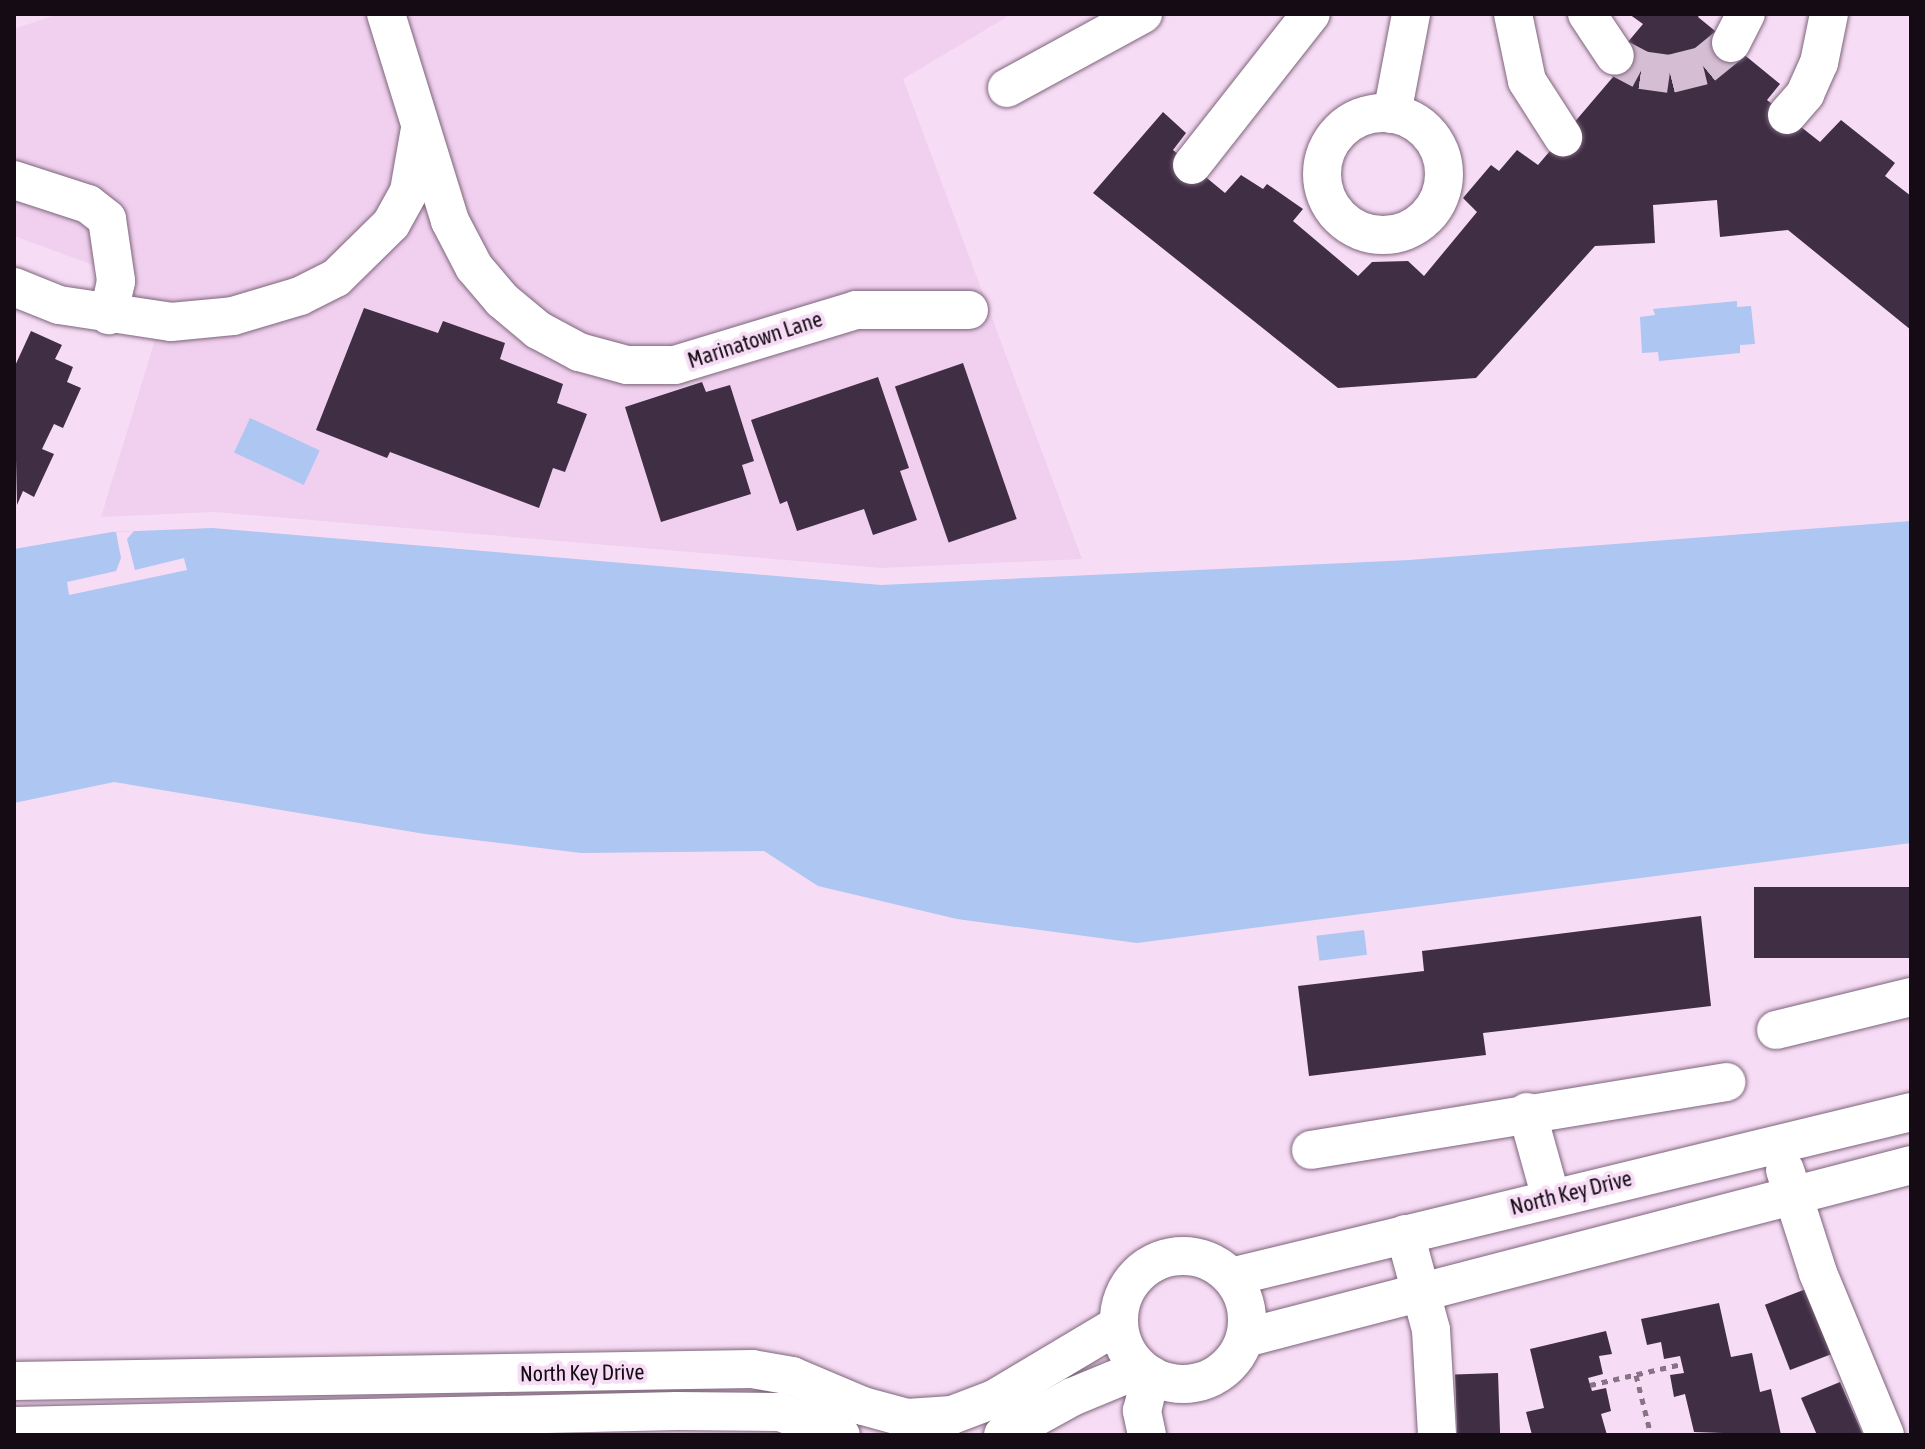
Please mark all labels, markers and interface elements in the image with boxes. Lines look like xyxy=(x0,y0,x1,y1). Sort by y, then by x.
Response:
street label: Marinatown Lane xyxy=(684,306,826,374)
street label: North Key Drive xyxy=(1507,1165,1635,1221)
street label: North Key Drive xyxy=(520,1359,644,1387)

